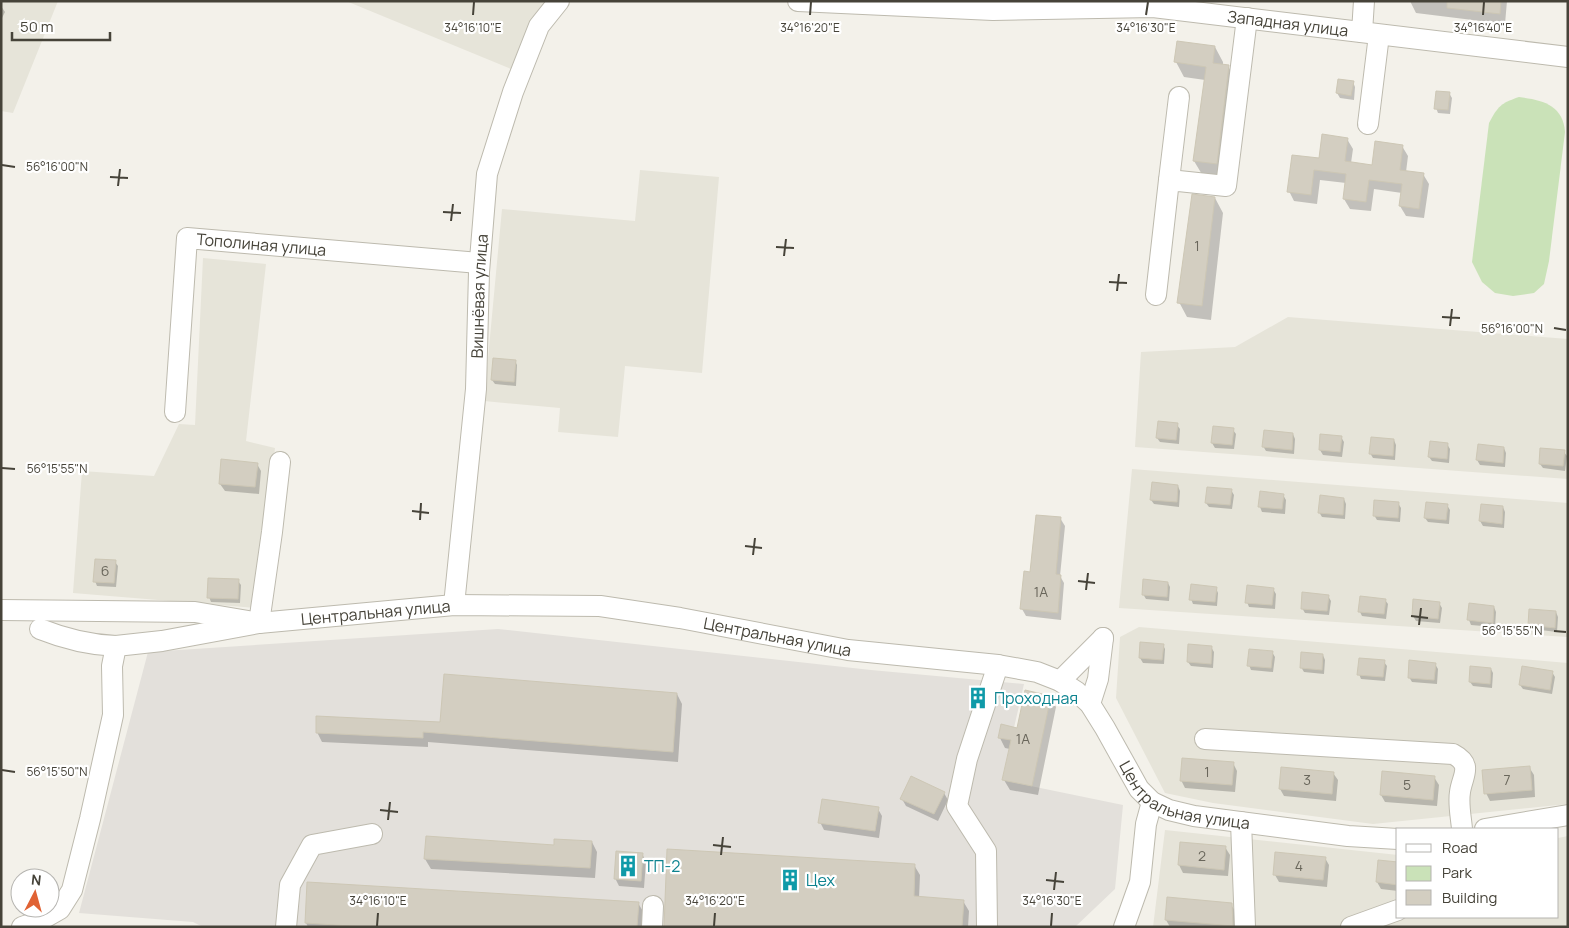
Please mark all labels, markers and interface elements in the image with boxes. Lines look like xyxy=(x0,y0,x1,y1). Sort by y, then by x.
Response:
street label: Западная улица xyxy=(1226,5,1349,41)
scale bar xyxy=(12,10,110,42)
text: 50 m xyxy=(20,16,54,37)
text: 34°16'10"E xyxy=(444,19,502,36)
text: 34°16'20"E xyxy=(780,19,840,36)
text: 34°16'30"E xyxy=(1116,19,1176,36)
text: 34°16'40"E xyxy=(1454,19,1512,36)
text: 56°16'00"N xyxy=(26,158,88,175)
street label: Тополиная улица xyxy=(195,228,327,261)
street label: Вишнёвая улица xyxy=(466,233,493,359)
house number: 1 xyxy=(1194,236,1200,255)
text: 56°16'00"N xyxy=(1481,320,1543,337)
text: 56°15'55"N xyxy=(27,460,87,477)
house number: 6 xyxy=(101,561,109,580)
house number: 1А xyxy=(1034,582,1048,601)
street label: Центральная улица xyxy=(300,594,451,630)
street label: Центральная улица xyxy=(702,612,853,661)
text: 56°15'55"N xyxy=(1482,622,1542,639)
building icon: Проходная xyxy=(965,685,991,711)
place label: Проходная xyxy=(994,687,1078,709)
house number: 1А xyxy=(1016,729,1030,748)
street label: Центральная улица xyxy=(1114,757,1251,834)
house number: 1 xyxy=(1204,762,1210,781)
text: 56°15'50"N xyxy=(26,763,88,780)
house number: 3 xyxy=(1303,770,1311,789)
house number: 7 xyxy=(1503,770,1511,789)
house number: 5 xyxy=(1403,775,1411,794)
legend xyxy=(1396,828,1559,918)
text: Road xyxy=(1442,837,1478,858)
house number: 2 xyxy=(1198,846,1206,865)
building icon: ТП-2 xyxy=(615,853,641,879)
place label: ТП-2 xyxy=(644,855,680,877)
house number: 4 xyxy=(1295,856,1303,875)
text: Park xyxy=(1442,862,1472,883)
building icon: Цех xyxy=(777,867,803,893)
north arrow xyxy=(10,868,60,918)
place label: Цех xyxy=(806,869,835,891)
text: N xyxy=(30,870,42,890)
text: Building xyxy=(1442,887,1497,908)
text: 34°16'10"E xyxy=(349,892,407,909)
text: 34°16'20"E xyxy=(685,892,745,909)
text: 34°16'30"E xyxy=(1022,892,1082,909)

